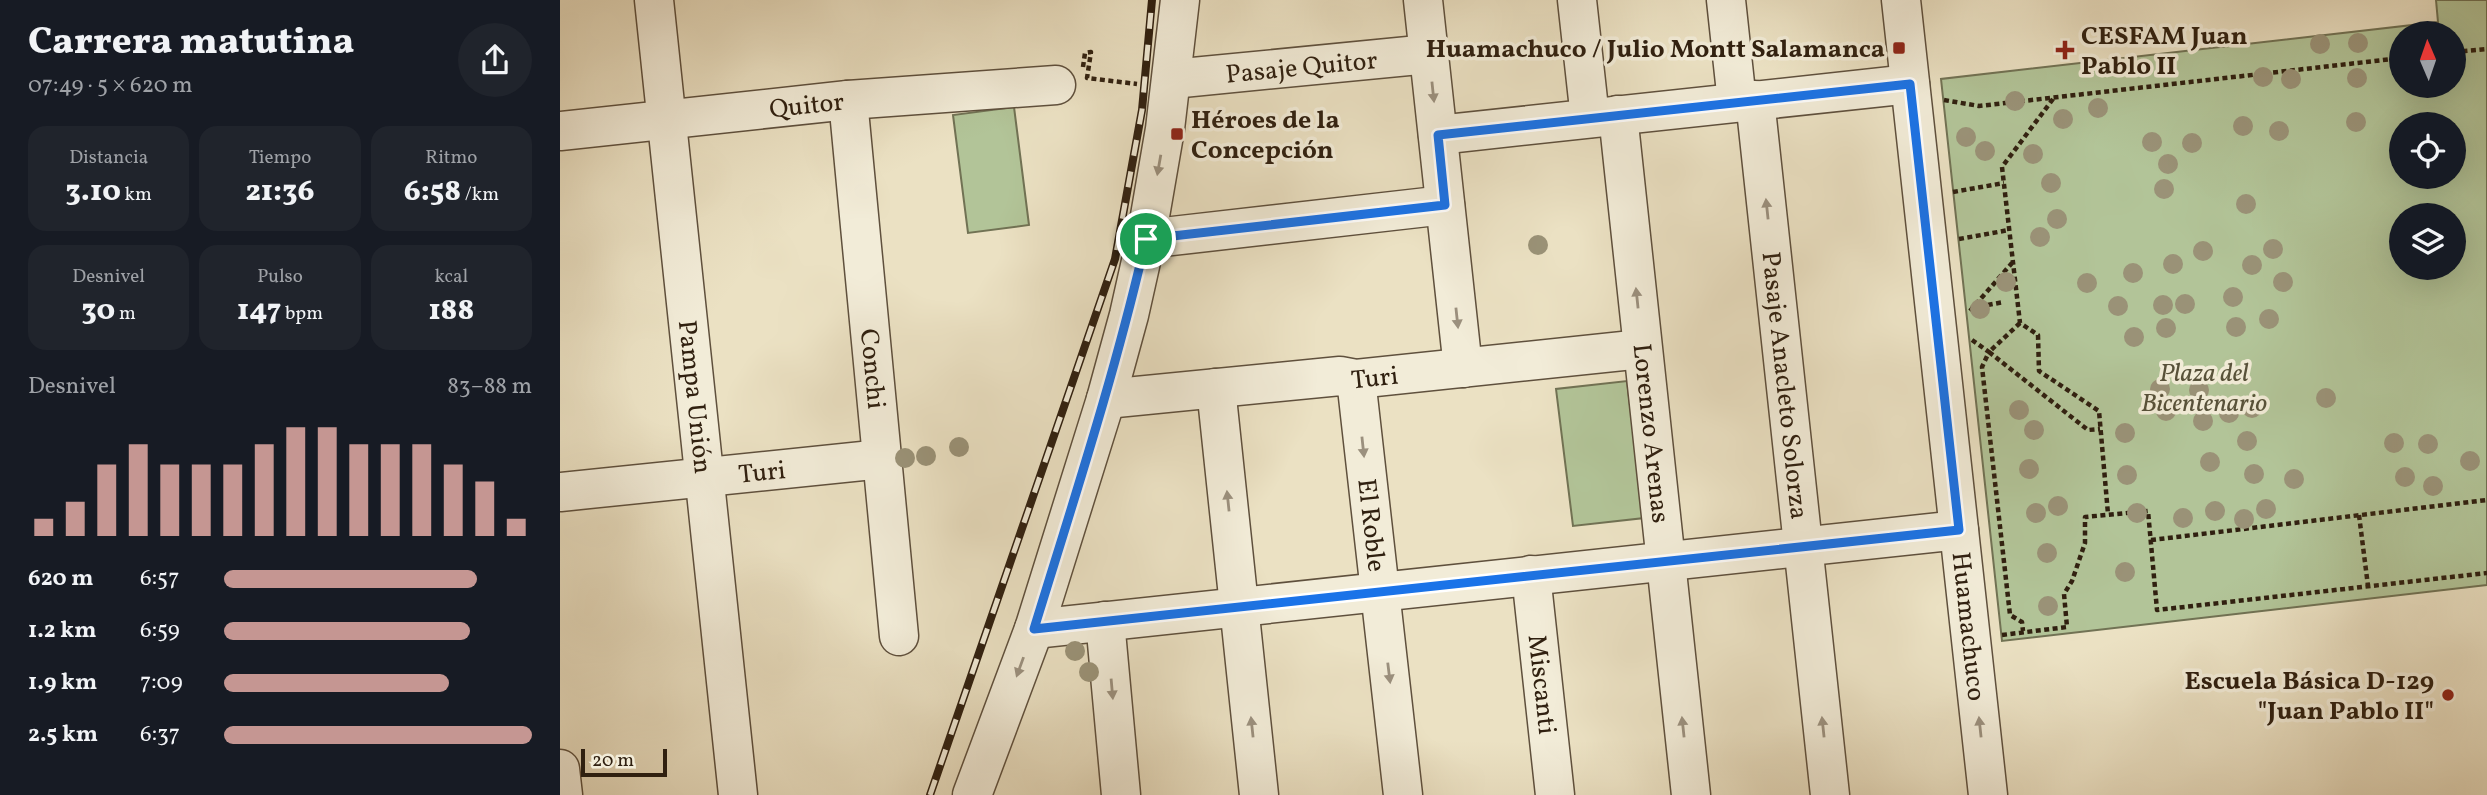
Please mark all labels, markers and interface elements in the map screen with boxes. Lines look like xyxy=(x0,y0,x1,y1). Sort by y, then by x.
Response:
text: Carrera matutina xyxy=(28,17,354,70)
place label: CESFAM Juan Pablo II xyxy=(2081,19,2248,85)
north arrow xyxy=(2389,21,2466,98)
map controls xyxy=(2389,21,2466,280)
button: share xyxy=(458,23,532,97)
place label: Huamachuco / Julio Montt Salamanca xyxy=(1426,32,1885,68)
marker: Huamachuco / Julio Montt Salamanca xyxy=(1891,40,1907,56)
marker: CESFAM Juan Pablo II xyxy=(2055,40,2075,60)
street label: Pasaje Quitor xyxy=(1224,43,1379,94)
text: 07:49 · 5 × 620 m xyxy=(28,70,193,102)
one-way arrow xyxy=(1428,81,1439,103)
street label: Quitor xyxy=(768,85,846,128)
place label: Héroes de la Concepción xyxy=(1191,103,1340,169)
button: locate xyxy=(2389,112,2466,189)
marker: Héroes de la Concepción xyxy=(1169,126,1185,142)
text: Distancia xyxy=(69,145,148,171)
text: Tiempo xyxy=(249,145,311,171)
text: Ritmo xyxy=(425,145,477,171)
one-way arrow xyxy=(1153,154,1164,176)
text: 3.10 xyxy=(66,171,121,213)
text: 21:36 xyxy=(246,171,314,213)
text: 6:58 xyxy=(404,171,461,213)
text: km xyxy=(121,182,152,208)
text: /km xyxy=(461,182,499,208)
one-way arrow xyxy=(1761,198,1772,220)
button: layers xyxy=(2389,203,2466,280)
pin xyxy=(1116,209,1176,269)
icon: arrive xyxy=(1127,220,1165,258)
street label: Pasaje Anacleto Solorza xyxy=(1751,250,1816,521)
text: Desnivel xyxy=(72,264,145,290)
text: Pulso xyxy=(257,264,303,290)
text: kcal xyxy=(434,264,468,290)
one-way arrow xyxy=(1631,287,1642,309)
text: 30 xyxy=(82,290,115,332)
text: 147 xyxy=(237,290,281,332)
text: 188 xyxy=(428,290,474,332)
text: m xyxy=(115,301,136,327)
text: bpm xyxy=(281,301,323,327)
one-way arrow xyxy=(1452,308,1463,330)
street label: Pampa Unión xyxy=(668,318,720,476)
street label: Conchi xyxy=(850,327,893,411)
street label: Lorenzo Arenas xyxy=(1623,342,1678,525)
park label: Plaza del Bicentenario xyxy=(2141,356,2267,422)
street label: Turi xyxy=(1349,359,1400,399)
text: Desnivel xyxy=(28,371,116,403)
text: 83–88 m xyxy=(447,371,532,403)
one-way arrow xyxy=(1358,436,1369,458)
street label: Turi xyxy=(737,453,788,494)
street label: El Roble xyxy=(1347,477,1394,574)
one-way arrow xyxy=(1222,490,1233,512)
street label: Huamachuco xyxy=(1942,550,1994,703)
text: 620 m xyxy=(28,563,94,595)
text: 6:57 xyxy=(140,563,179,595)
text: 1.2 km xyxy=(28,615,97,647)
text: 6:59 xyxy=(140,615,180,647)
street label: Miscanti xyxy=(1518,633,1564,736)
one-way arrow xyxy=(1014,656,1025,677)
one-way arrow xyxy=(1383,662,1394,684)
place label: Escuela Básica D-129 "Juan Pablo II" xyxy=(2184,664,2434,730)
text: 1.9 km xyxy=(28,667,97,699)
text: 7:09 xyxy=(140,667,183,699)
one-way arrow xyxy=(1106,678,1117,700)
marker: Escuela Básica D-129 "Juan Pablo II" xyxy=(2440,687,2456,703)
one-way arrow xyxy=(1246,716,1257,738)
one-way arrow xyxy=(1678,716,1689,738)
one-way arrow xyxy=(1817,716,1828,738)
one-way arrow xyxy=(1975,716,1986,738)
text: 2.5 km xyxy=(28,719,98,751)
text: 6:37 xyxy=(140,719,180,751)
scale bar xyxy=(581,746,667,778)
text: 20 m xyxy=(592,748,634,774)

